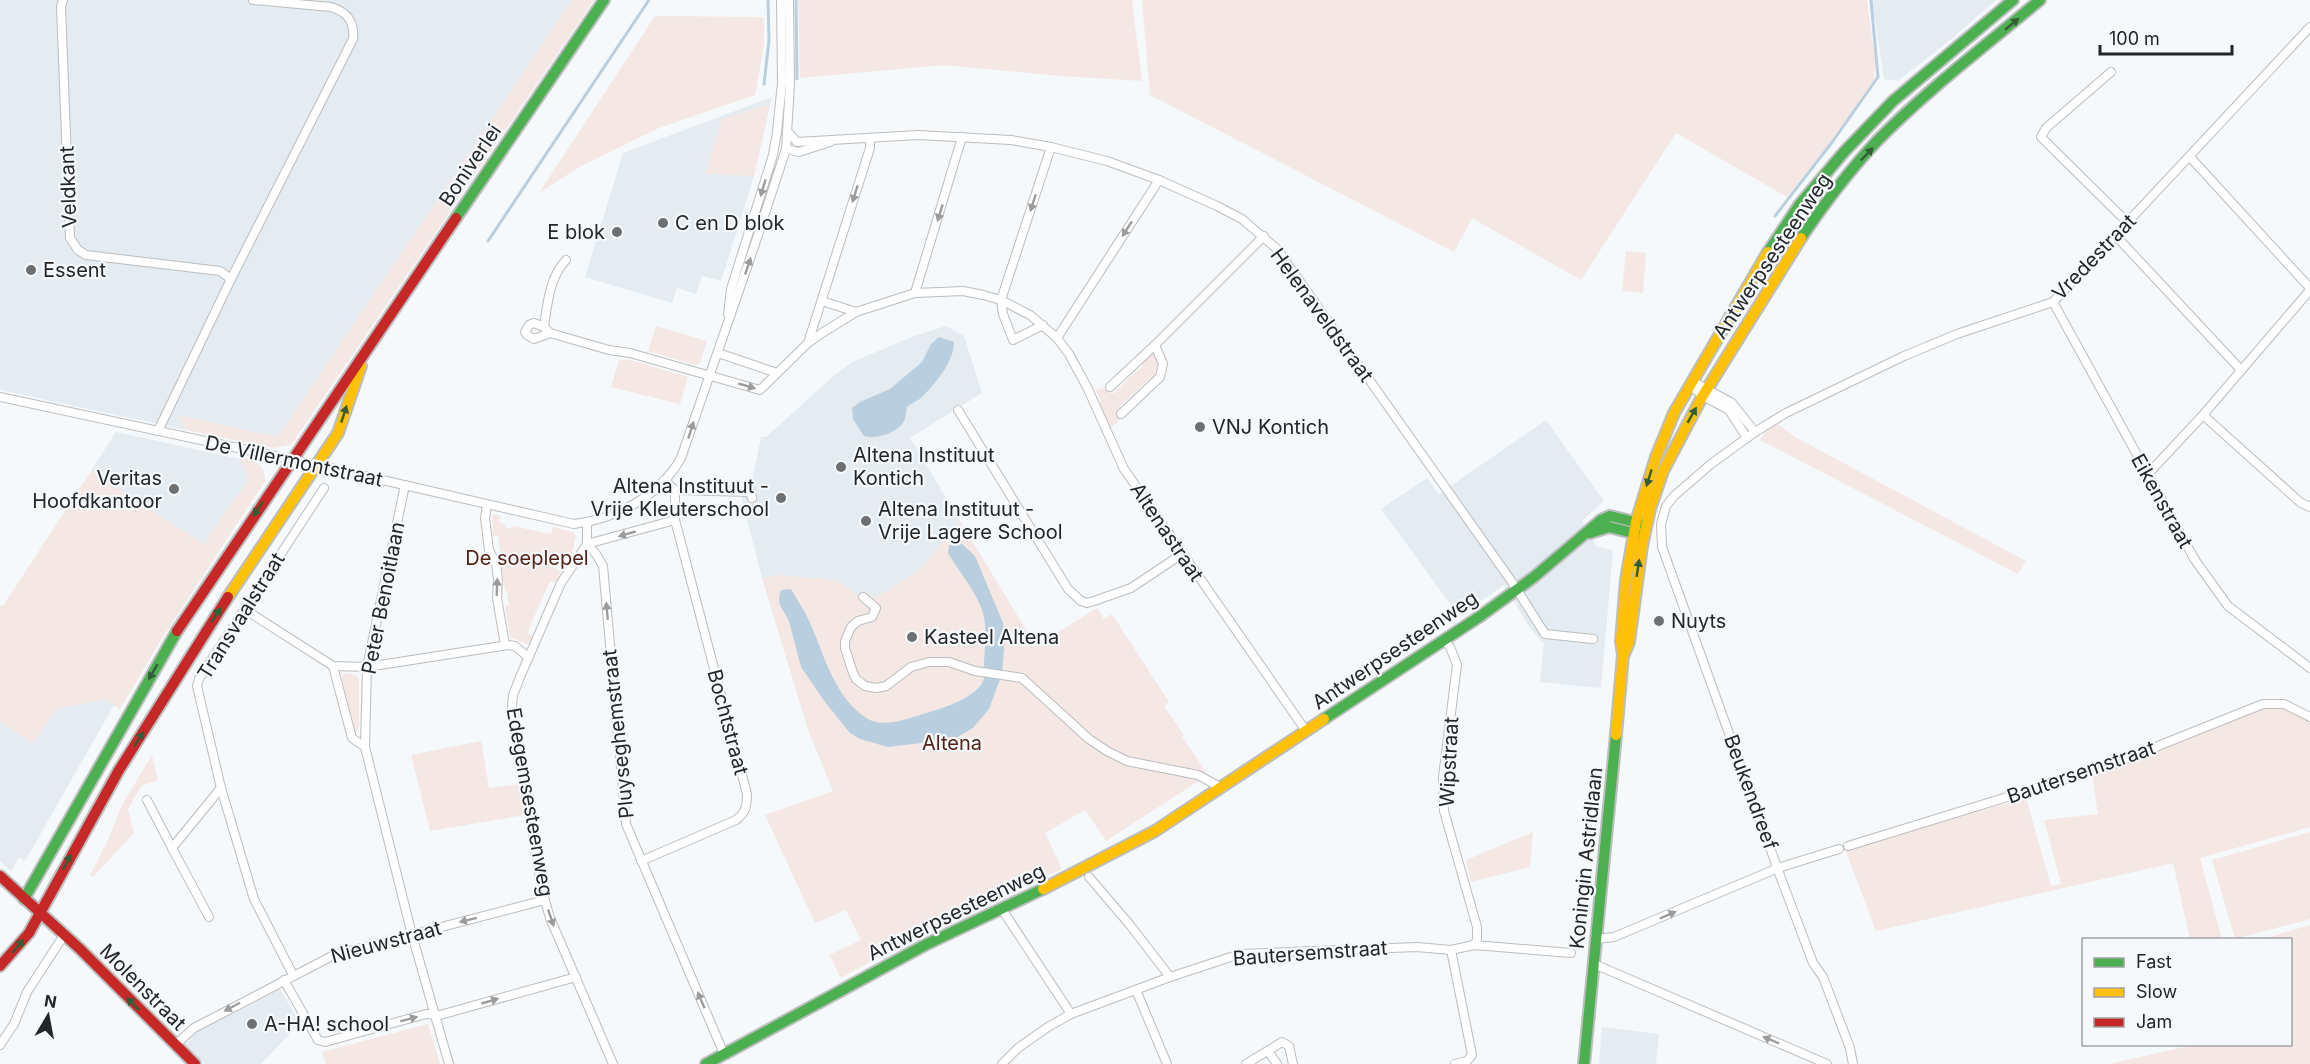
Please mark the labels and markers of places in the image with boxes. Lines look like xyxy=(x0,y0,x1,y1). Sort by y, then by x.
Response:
place label: C en D blok xyxy=(675,211,784,235)
marker: C en D blok xyxy=(656,216,670,230)
place label: E blok xyxy=(547,220,605,244)
marker: E blok xyxy=(610,225,624,239)
place label: Essent xyxy=(43,258,107,282)
marker: Essent xyxy=(24,263,38,277)
place label: VNJ Kontich xyxy=(1212,415,1329,439)
marker: VNJ Kontich xyxy=(1193,420,1207,434)
place label: Altena Instituut Kontich xyxy=(853,443,995,490)
marker: Altena Instituut Kontich xyxy=(834,460,848,474)
place label: Veritas Hoofdkantoor xyxy=(32,466,162,513)
place label: Altena Instituut - Vrije Kleuterschool xyxy=(590,474,769,521)
marker: Veritas Hoofdkantoor xyxy=(167,482,181,496)
marker: Altena Instituut - Vrije Kleuterschool xyxy=(774,491,788,505)
place label: Altena Instituut - Vrije Lagere School xyxy=(878,497,1062,544)
marker: Altena Instituut - Vrije Lagere School xyxy=(859,514,873,528)
place label: Nuyts xyxy=(1671,609,1726,633)
marker: Nuyts xyxy=(1652,614,1666,628)
place label: Kasteel Altena xyxy=(924,625,1059,649)
marker: Kasteel Altena xyxy=(905,630,919,644)
place label: A-HA! school xyxy=(264,1012,389,1036)
marker: A-HA! school xyxy=(245,1017,259,1031)

